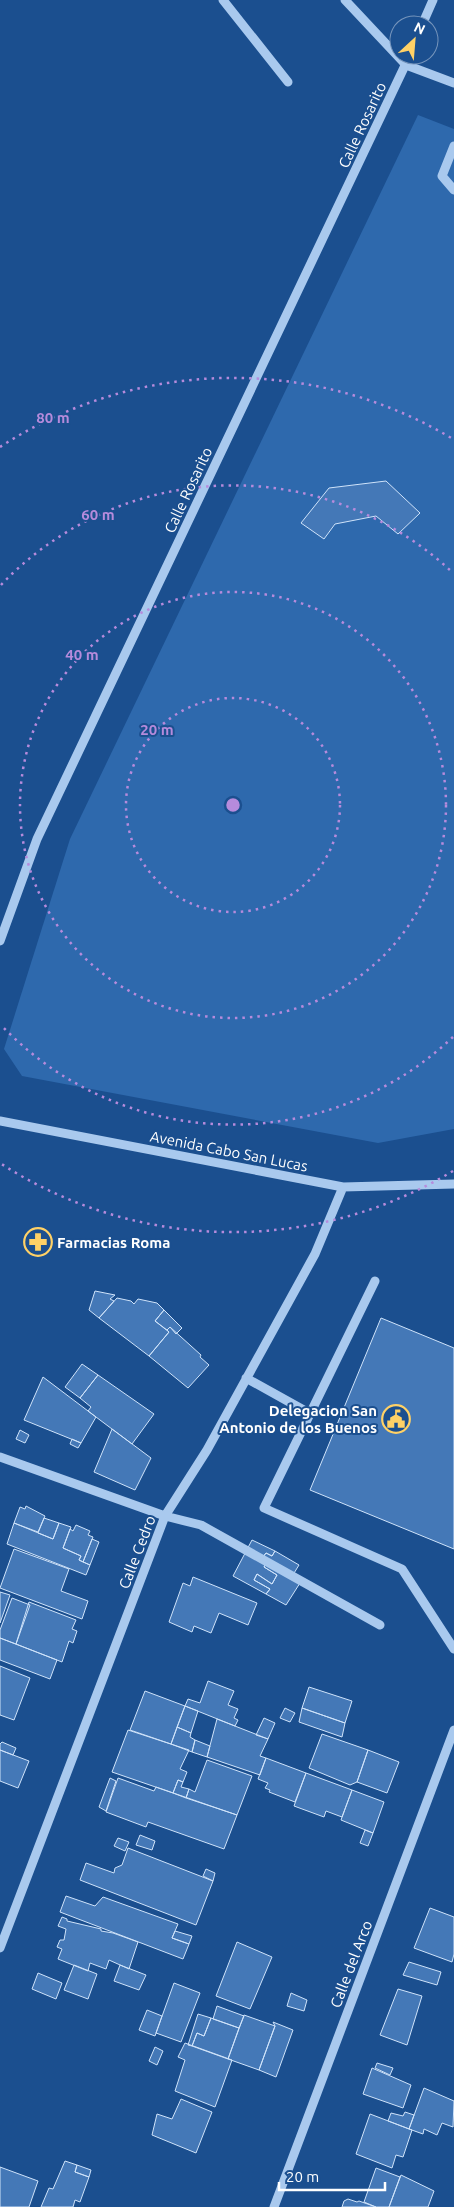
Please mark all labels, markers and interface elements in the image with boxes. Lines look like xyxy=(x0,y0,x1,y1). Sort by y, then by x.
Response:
north arrow xyxy=(389,15,439,65)
text: N xyxy=(411,19,428,38)
street label: Calle Rosarito xyxy=(335,79,389,171)
text: 80 m xyxy=(36,409,70,426)
street label: Calle Rosarito xyxy=(161,444,215,536)
text: 60 m xyxy=(81,506,115,523)
text: 40 m xyxy=(65,646,99,663)
text: 20 m xyxy=(140,721,174,738)
centre of rings xyxy=(224,796,242,814)
street label: Avenida Cabo San Lucas xyxy=(149,1127,309,1175)
pharmacy icon: Farmacias Roma xyxy=(23,1227,53,1257)
place label: Farmacias Roma xyxy=(57,1234,170,1251)
place label: Delegacion San Antonio de los Buenos xyxy=(219,1402,377,1436)
public building icon: Delegacion San Antonio de los Buenos xyxy=(381,1404,411,1434)
street label: Calle Cedro xyxy=(115,1513,159,1591)
street label: Calle del Arco xyxy=(327,1918,375,2010)
scale bar xyxy=(279,2160,385,2192)
text: 20 m xyxy=(286,2168,319,2185)

